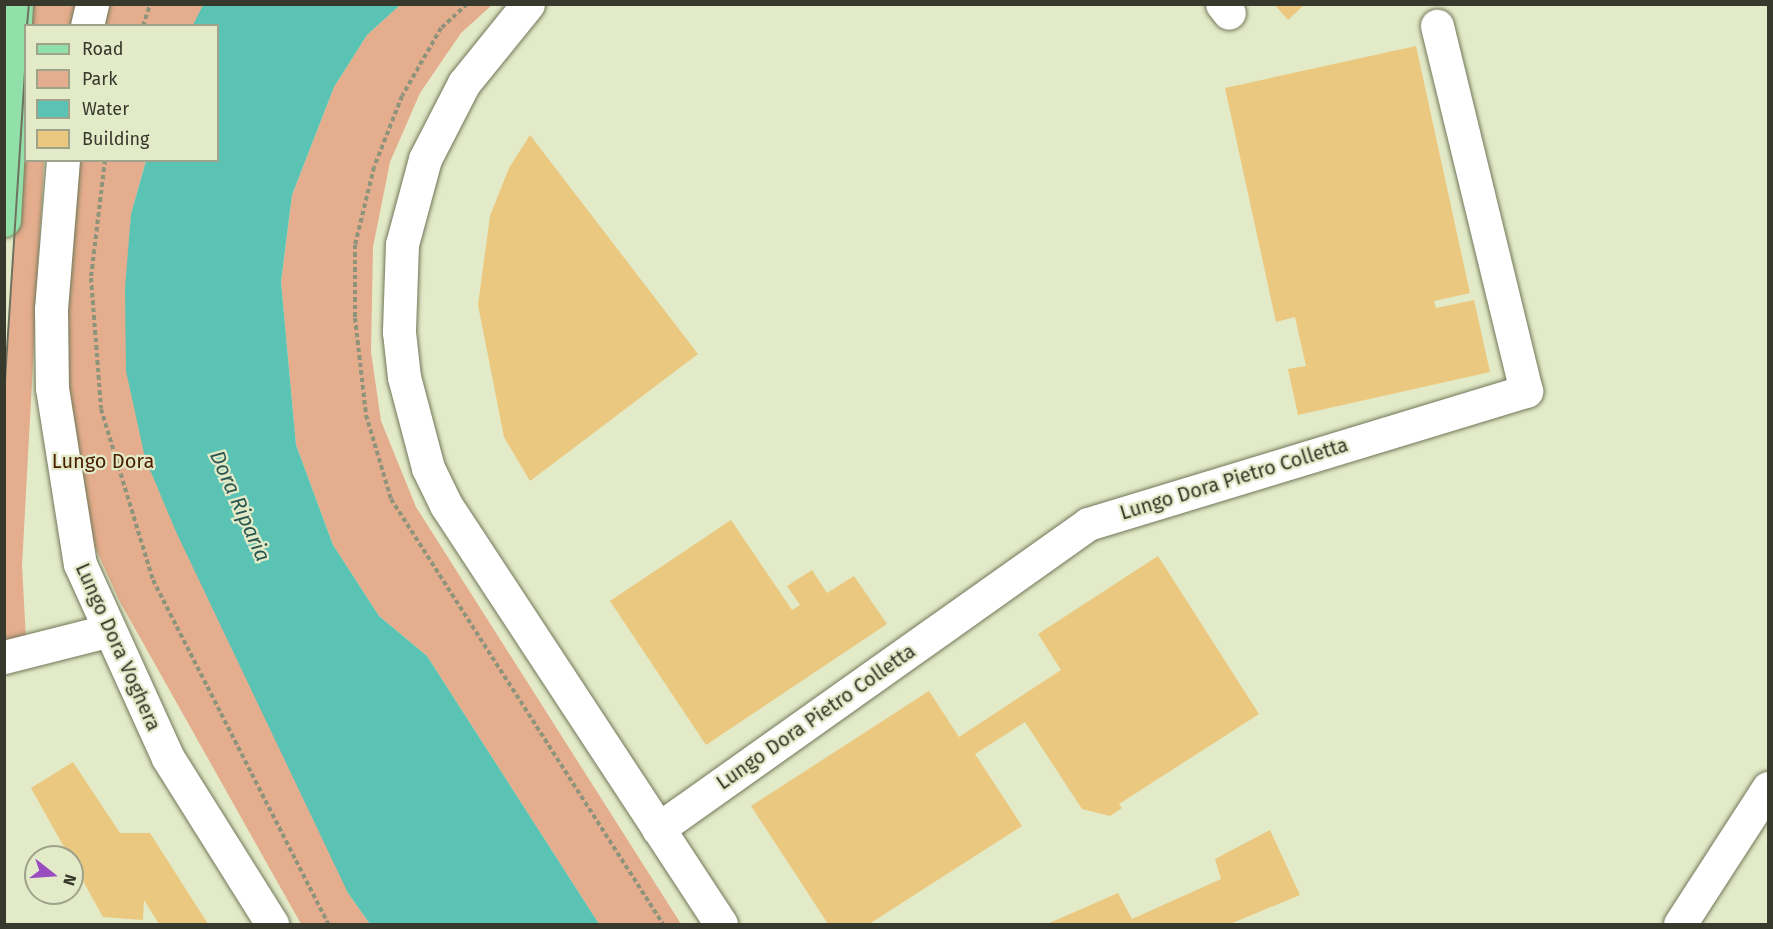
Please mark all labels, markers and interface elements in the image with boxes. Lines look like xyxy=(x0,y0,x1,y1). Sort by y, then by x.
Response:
legend xyxy=(24,24,219,162)
text: Road xyxy=(82,38,124,60)
text: Park xyxy=(82,68,117,90)
text: Water xyxy=(82,98,129,120)
text: Building xyxy=(82,128,149,150)
street label: Lungo Dora Pietro Colletta xyxy=(1117,433,1351,525)
water label: Dora Riparia xyxy=(204,447,276,565)
park label: Lungo Dora xyxy=(52,449,154,473)
street label: Lungo Dora Voghera xyxy=(70,559,166,735)
street label: Lungo Dora Pietro Colletta xyxy=(712,639,920,795)
north arrow xyxy=(24,845,84,905)
text: N xyxy=(59,872,80,888)

